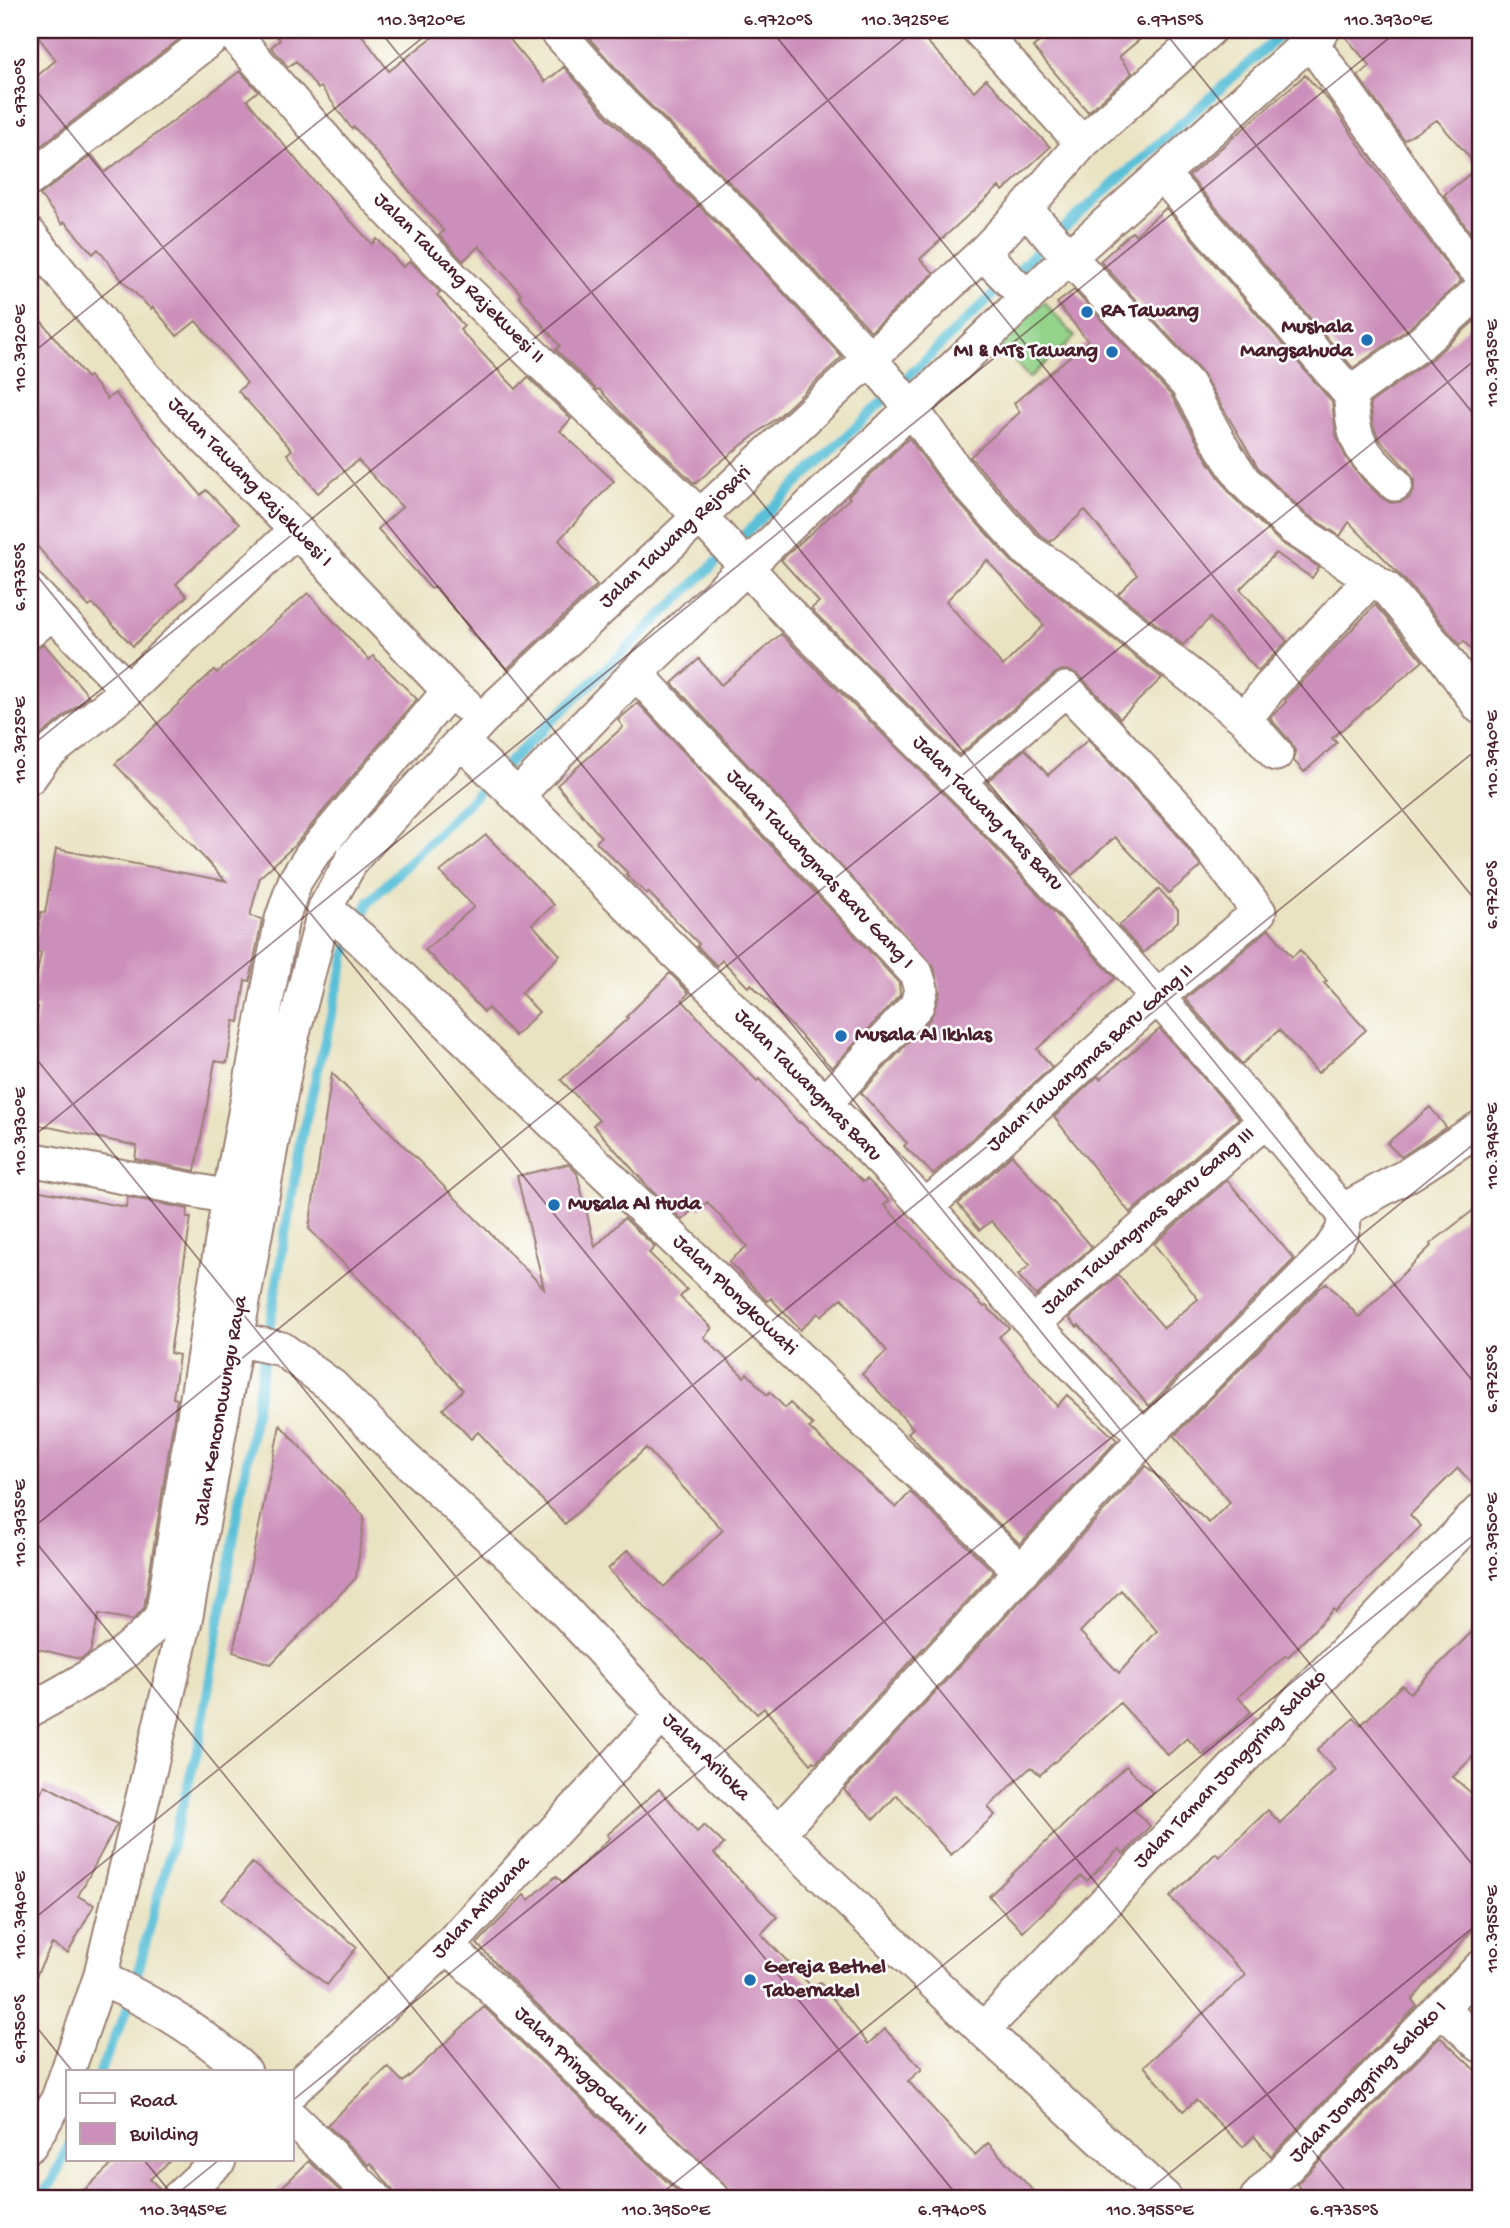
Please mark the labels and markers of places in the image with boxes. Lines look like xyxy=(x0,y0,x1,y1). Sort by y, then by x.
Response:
place label: RA Tawang xyxy=(1100,300,1199,325)
marker: RA Tawang xyxy=(1079,304,1095,320)
place label: Mushala Mangsahuda xyxy=(1240,316,1354,365)
marker: Mushala Mangsahuda xyxy=(1359,332,1375,348)
place label: MI & MTs Tawang xyxy=(954,340,1098,365)
marker: MI & MTs Tawang xyxy=(1104,344,1120,360)
place label: Musala Al Ikhlas xyxy=(855,1024,993,1049)
marker: Musala Al Ikhlas xyxy=(833,1028,849,1044)
place label: Musala Al Huda xyxy=(568,1193,702,1218)
marker: Musala Al Huda xyxy=(546,1197,562,1213)
place label: Gereja Bethel Tabernakel xyxy=(762,1956,886,2005)
marker: Gereja Bethel Tabernakel xyxy=(742,1972,758,1988)

